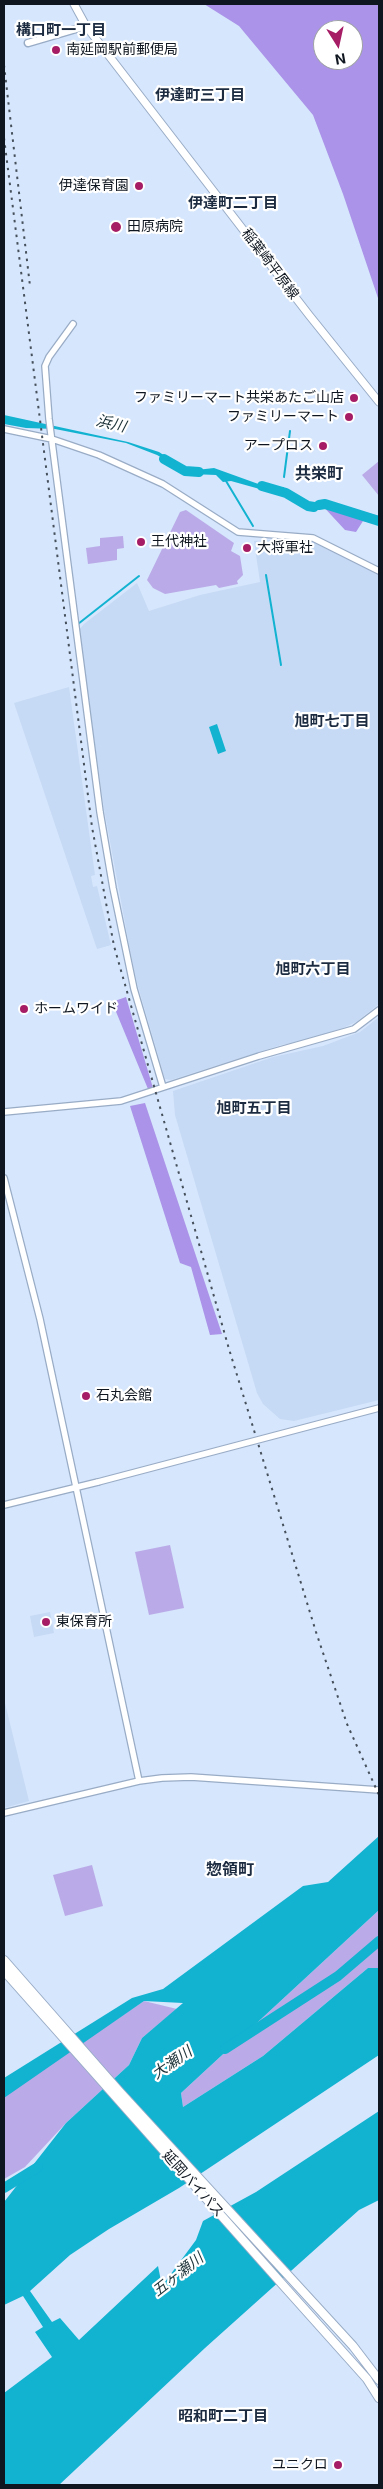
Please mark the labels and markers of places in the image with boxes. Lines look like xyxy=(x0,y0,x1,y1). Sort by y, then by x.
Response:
place label: 南延岡駅前郵便局 xyxy=(66,42,178,58)
marker: 南延岡駅前郵便局 xyxy=(50,44,62,56)
place label: 伊達保育園 xyxy=(59,178,129,194)
marker: 伊達保育園 xyxy=(133,180,145,192)
place label: 田原病院 xyxy=(127,219,183,235)
marker: 田原病院 xyxy=(109,220,123,234)
place label: ファミリーマート共栄あたご山店 xyxy=(134,390,344,406)
marker: ファミリーマート共栄あたご山店 xyxy=(348,392,360,404)
place label: ファミリーマート xyxy=(227,409,339,425)
marker: ファミリーマート xyxy=(343,411,355,423)
place label: アープロス xyxy=(244,438,313,454)
marker: アープロス xyxy=(317,440,329,452)
place label: 王代神社 xyxy=(151,534,207,550)
marker: 王代神社 xyxy=(135,536,147,548)
place label: 大将軍社 xyxy=(257,540,313,556)
marker: 大将軍社 xyxy=(241,542,253,554)
place label: ホームワイド xyxy=(34,1001,118,1017)
marker: ホームワイド xyxy=(18,1003,30,1015)
place label: 石丸会館 xyxy=(96,1388,152,1404)
marker: 石丸会館 xyxy=(80,1390,92,1402)
place label: 東保育所 xyxy=(56,1614,112,1630)
marker: 東保育所 xyxy=(40,1616,52,1628)
place label: ユニクロ xyxy=(272,2457,328,2473)
marker: ユニクロ xyxy=(332,2459,344,2471)

